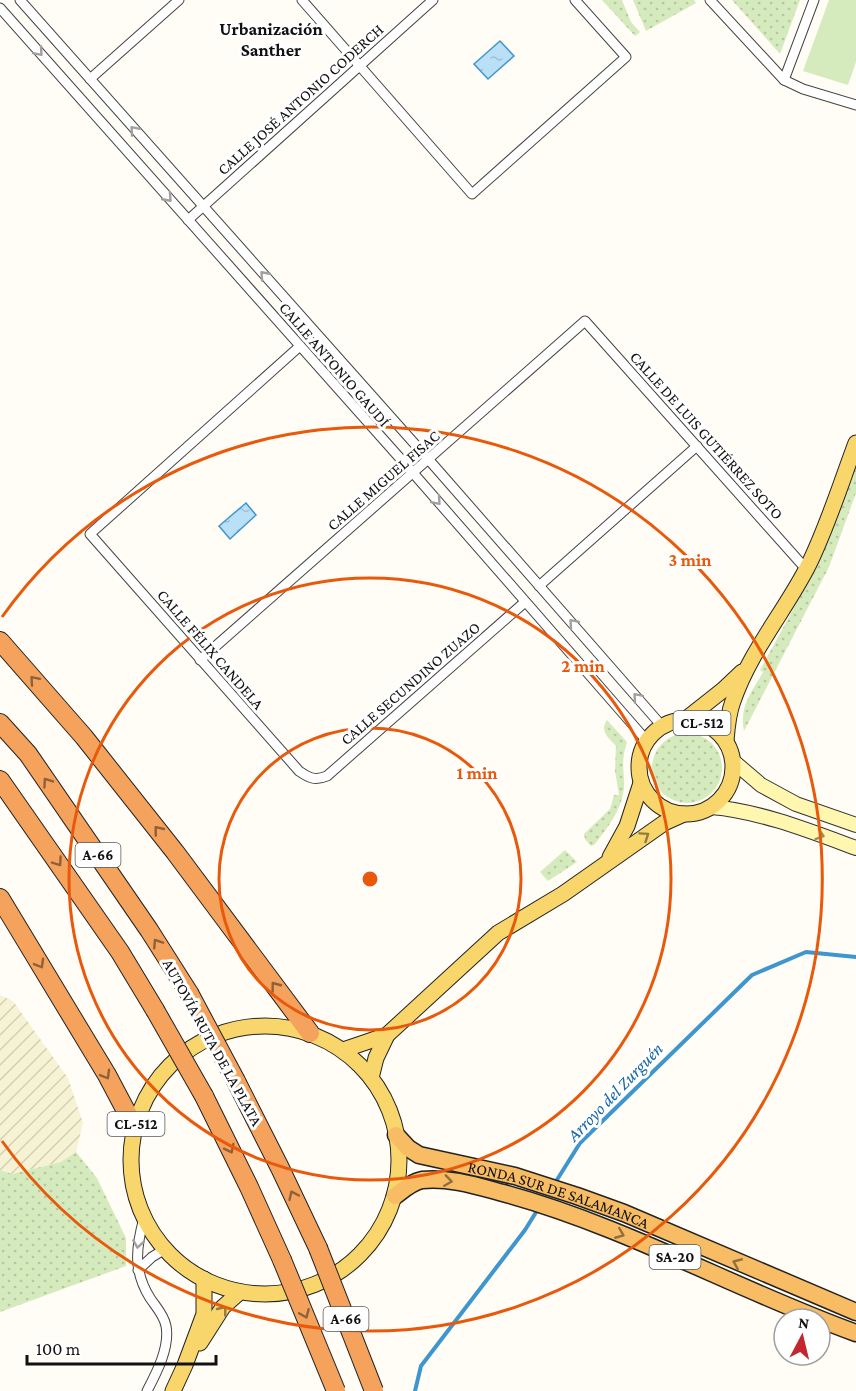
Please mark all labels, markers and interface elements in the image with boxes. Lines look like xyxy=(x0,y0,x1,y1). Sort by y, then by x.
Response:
district label: Urbanización Santher xyxy=(219,19,323,60)
street label: CALLE JOSÉ ANTONIO CODERCH xyxy=(214,21,387,179)
one-way arrow xyxy=(31,45,42,56)
one-way arrow xyxy=(130,126,141,136)
one-way arrow xyxy=(161,191,172,201)
one-way arrow xyxy=(260,271,271,282)
street label: CALLE ANTONIO GAUDÍ xyxy=(276,299,393,430)
street label: CALLE DE LUIS GUTIÉRREZ SOTO xyxy=(627,348,786,523)
street label: CALLE MIGUEL FISAC xyxy=(324,427,443,534)
one-way arrow xyxy=(430,494,441,505)
text: 3 min xyxy=(668,550,712,570)
street label: CALLE FÉLIX CANDELA xyxy=(154,586,268,713)
street label: CALLE SECUNDINO ZUAZO xyxy=(337,618,483,748)
one-way arrow xyxy=(569,619,580,630)
text: 2 min xyxy=(561,656,605,676)
one-way arrow xyxy=(30,676,41,687)
one-way arrow xyxy=(633,693,644,704)
road number: CL-512 xyxy=(674,711,730,735)
text: 1 min xyxy=(457,763,498,783)
one-way arrow xyxy=(43,778,54,789)
one-way arrow xyxy=(154,826,165,837)
one-way arrow xyxy=(814,828,825,840)
one-way arrow xyxy=(638,832,649,843)
road number: A-66 xyxy=(76,843,120,867)
one-way arrow xyxy=(51,856,62,867)
centre of rings xyxy=(360,869,380,889)
one-way arrow xyxy=(153,939,165,949)
street label: AUTOVÍA RUTA DE LA PLATA xyxy=(160,956,266,1129)
one-way arrow xyxy=(33,958,44,968)
one-way arrow xyxy=(271,982,282,993)
water label: Arroyo del Zurguén xyxy=(562,1039,667,1146)
one-way arrow xyxy=(99,1069,110,1079)
road number: CL-512 xyxy=(108,1112,164,1136)
one-way arrow xyxy=(223,1142,234,1153)
street label: RONDA SUR DE SALAMANCA xyxy=(466,1158,653,1232)
one-way arrow xyxy=(444,1175,453,1187)
one-way arrow xyxy=(288,1190,300,1201)
one-way arrow xyxy=(614,1227,625,1239)
one-way arrow xyxy=(133,1239,145,1249)
road number: SA-20 xyxy=(650,1245,700,1269)
one-way arrow xyxy=(732,1258,743,1270)
one-way arrow xyxy=(215,1306,226,1317)
road number: A-66 xyxy=(324,1307,368,1331)
north arrow xyxy=(772,1307,832,1367)
one-way arrow xyxy=(298,1308,310,1319)
text: N xyxy=(797,1314,810,1332)
scale bar xyxy=(27,1328,216,1366)
text: 100 m xyxy=(36,1339,81,1359)

